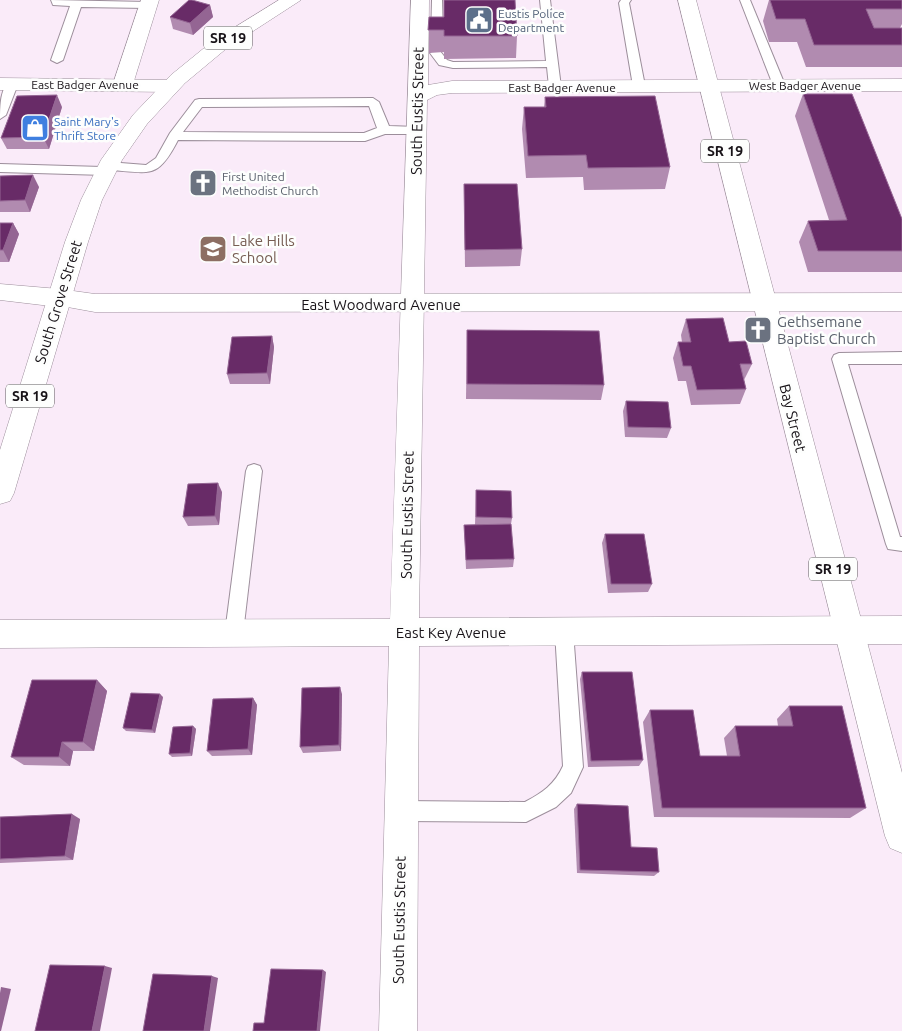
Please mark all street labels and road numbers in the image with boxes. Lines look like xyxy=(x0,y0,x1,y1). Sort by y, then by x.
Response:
road number: SR 19 xyxy=(204,26,252,49)
street label: South Eustis Street xyxy=(407,47,427,175)
street label: East Badger Avenue xyxy=(31,78,139,91)
street label: West Badger Avenue xyxy=(749,79,861,92)
street label: East Badger Avenue xyxy=(508,81,616,94)
road number: SR 19 xyxy=(701,140,749,162)
street label: South Grove Street xyxy=(31,238,85,366)
street label: East Woodward Avenue xyxy=(301,296,461,313)
street label: Bay Street xyxy=(776,382,810,454)
road number: SR 19 xyxy=(6,384,54,408)
street label: South Eustis Street xyxy=(397,451,417,579)
road number: SR 19 xyxy=(809,558,857,580)
street label: East Key Avenue xyxy=(396,624,506,641)
street label: South Eustis Street xyxy=(389,856,409,984)

